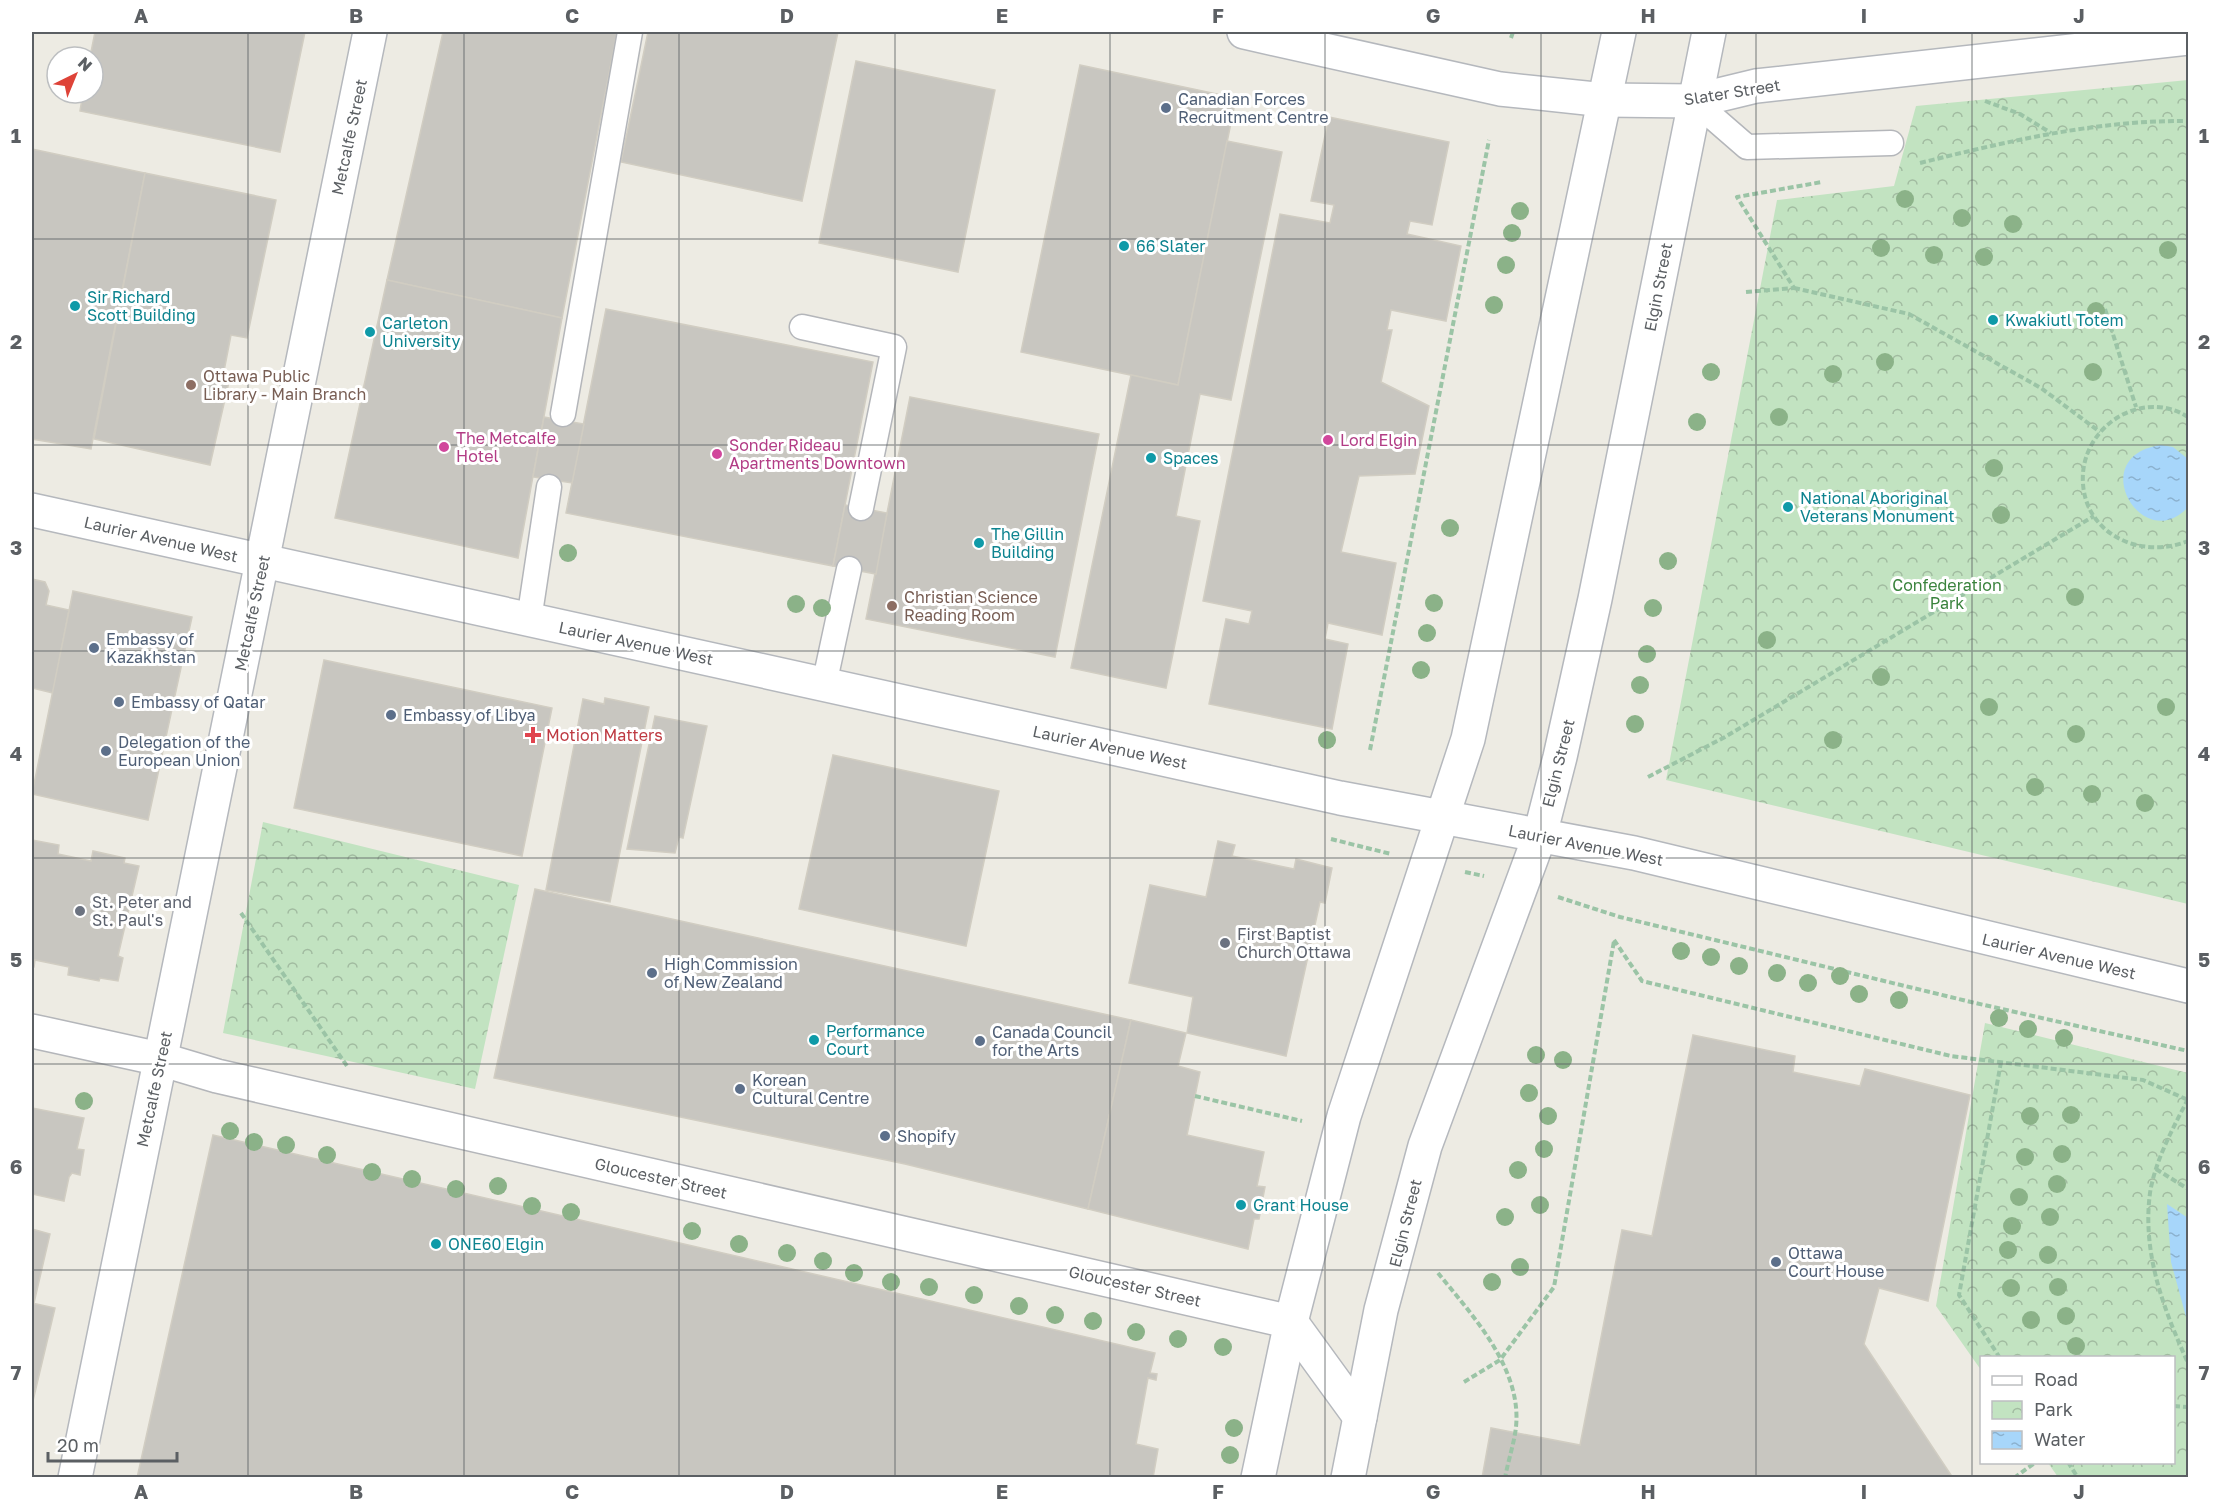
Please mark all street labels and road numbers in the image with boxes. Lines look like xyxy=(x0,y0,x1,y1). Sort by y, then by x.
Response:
street label: Slater Street xyxy=(1682,74,1782,110)
street label: Metcalfe Street xyxy=(327,77,371,197)
street label: Elgin Street xyxy=(1640,241,1676,333)
street label: Laurier Avenue West xyxy=(82,512,240,566)
street label: Metcalfe Street xyxy=(230,553,274,673)
street label: Laurier Avenue West xyxy=(557,617,715,669)
street label: Elgin Street xyxy=(1537,717,1579,809)
street label: Laurier Avenue West xyxy=(1031,721,1189,773)
street label: Laurier Avenue West xyxy=(1507,820,1665,870)
street label: Laurier Avenue West xyxy=(1980,929,2138,983)
street label: Metcalfe Street xyxy=(132,1029,176,1149)
street label: Gloucester Street xyxy=(593,1153,729,1203)
street label: Elgin Street xyxy=(1384,1177,1426,1269)
street label: Gloucester Street xyxy=(1067,1261,1203,1311)

